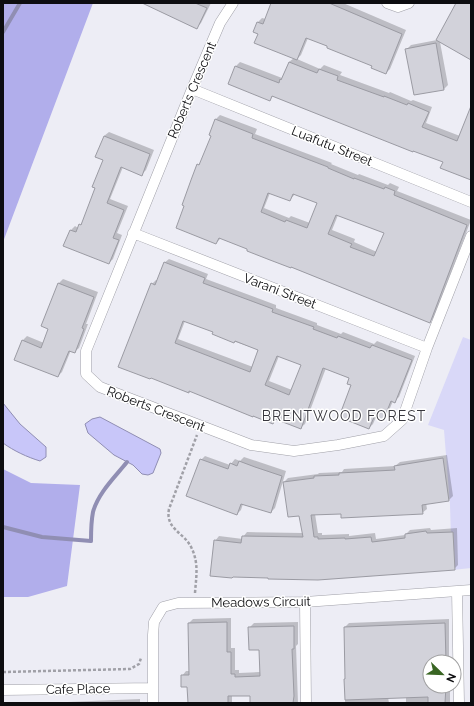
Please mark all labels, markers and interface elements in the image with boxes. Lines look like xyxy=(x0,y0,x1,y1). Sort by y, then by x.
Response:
street label: Roberts Crescent xyxy=(165,39,219,141)
street label: Luafutu Street xyxy=(289,123,375,169)
street label: Varani Street xyxy=(242,270,319,312)
street label: Roberts Crescent xyxy=(105,383,208,435)
district label: BRENTWOOD FOREST xyxy=(262,408,426,424)
street label: Meadows Circuit xyxy=(211,594,312,610)
north arrow xyxy=(422,654,462,694)
text: N xyxy=(443,671,458,684)
street label: Cafe Place xyxy=(46,681,111,697)

